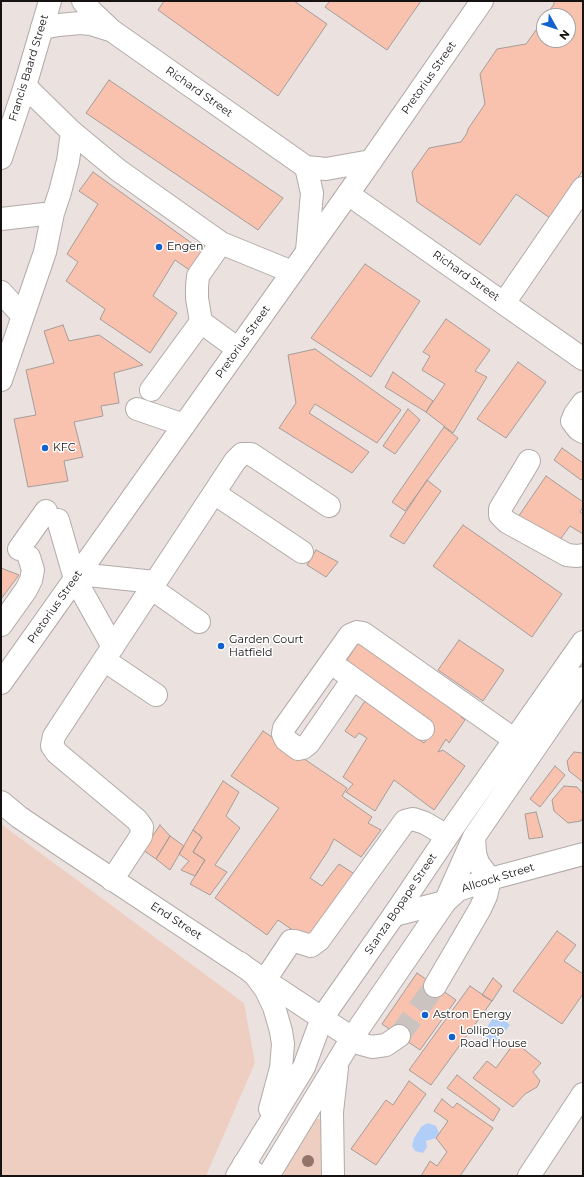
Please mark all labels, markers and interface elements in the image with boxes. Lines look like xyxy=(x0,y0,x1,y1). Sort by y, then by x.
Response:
north arrow xyxy=(536,8,576,48)
street label: Francis Baard Street xyxy=(6,13,52,123)
text: N xyxy=(556,27,573,43)
street label: Pretorius Street xyxy=(399,39,459,117)
street label: Richard Street xyxy=(163,64,235,120)
place label: Engen xyxy=(167,240,203,254)
marker: Engen xyxy=(154,242,164,252)
street label: Richard Street xyxy=(430,248,502,304)
street label: Pretorius Street xyxy=(213,303,273,381)
place label: KFC xyxy=(53,441,75,455)
marker: KFC xyxy=(40,443,50,453)
street label: Pretorius Street xyxy=(25,568,85,646)
place label: Garden Court Hatfield xyxy=(229,633,304,659)
marker: Garden Court Hatfield xyxy=(216,641,226,651)
street label: Stanza Bopape Street xyxy=(362,851,440,957)
street label: Allcock Street xyxy=(460,861,536,895)
street label: End Street xyxy=(148,900,204,942)
place label: Astron Energy xyxy=(433,1008,511,1022)
marker: Astron Energy xyxy=(420,1010,430,1020)
place label: Lollipop Road House xyxy=(460,1024,527,1050)
marker: Lollipop Road House xyxy=(447,1032,457,1042)

